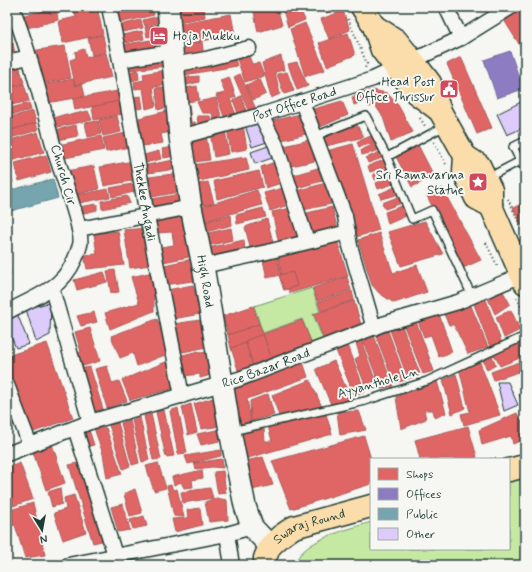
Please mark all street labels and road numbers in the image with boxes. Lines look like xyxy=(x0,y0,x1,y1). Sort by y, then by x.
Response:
street label: Post Office Road xyxy=(250,83,339,125)
street label: Church Cir xyxy=(46,143,80,208)
street label: Thekke Angadi xyxy=(129,161,160,243)
street label: High Road xyxy=(192,253,218,309)
street label: Rice Bazar Road xyxy=(220,344,312,392)
street label: Ayyanthole Ln xyxy=(335,363,421,403)
street label: Swaraj Round xyxy=(269,505,347,548)

